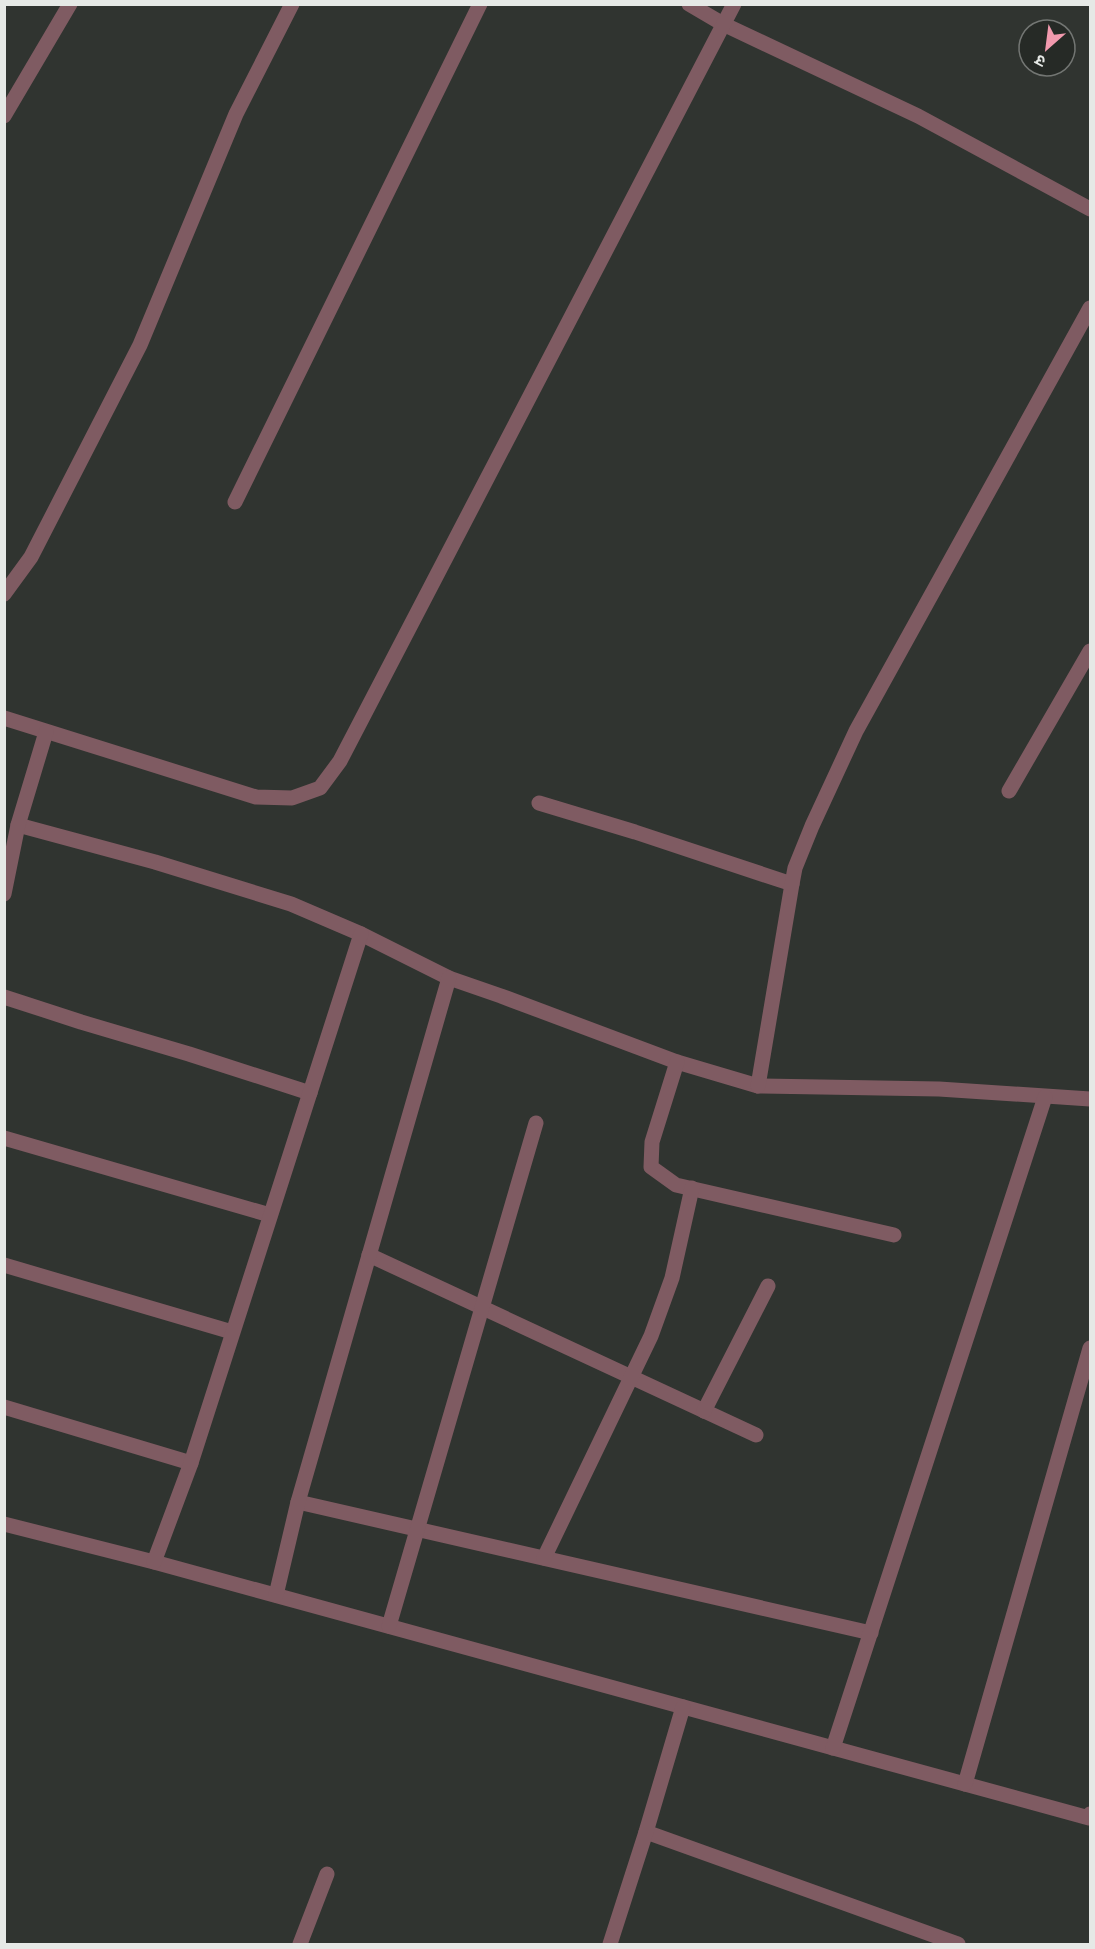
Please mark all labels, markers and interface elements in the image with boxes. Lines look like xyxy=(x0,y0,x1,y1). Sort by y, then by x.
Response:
north arrow xyxy=(1017,18,1077,78)
text: उ xyxy=(1031,50,1049,71)

